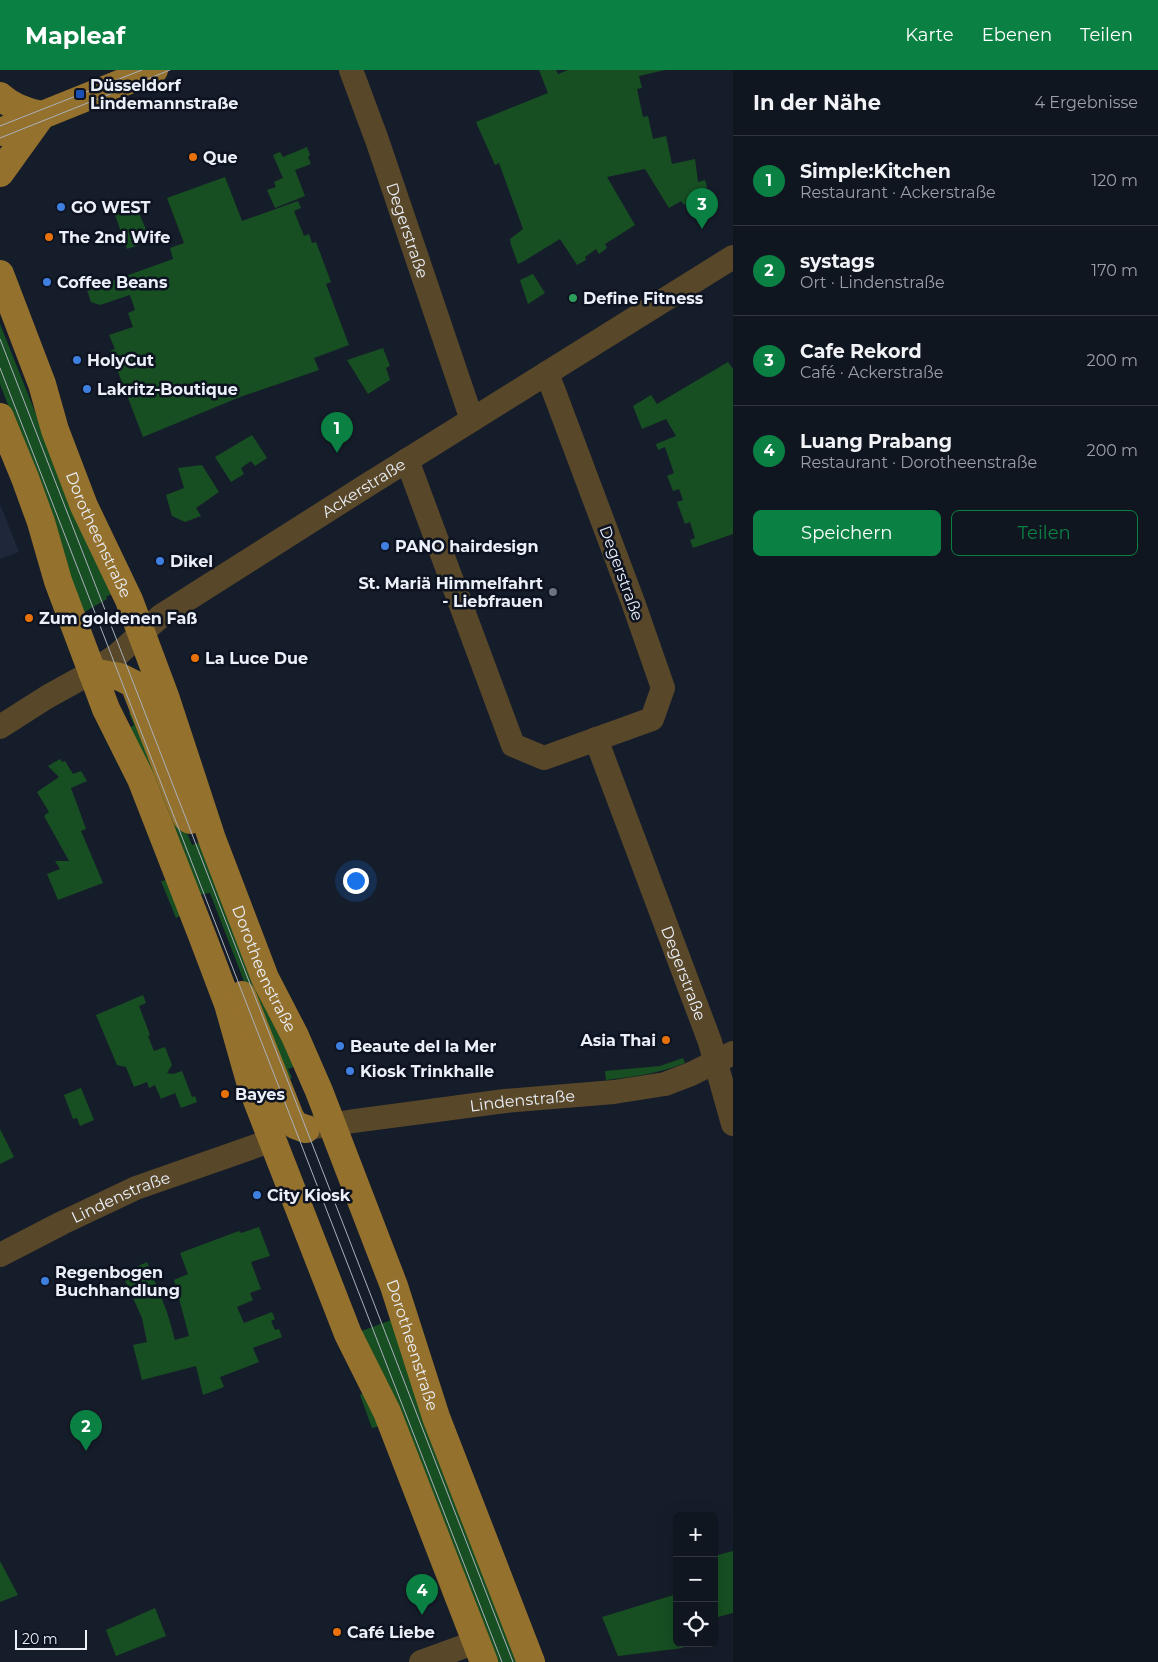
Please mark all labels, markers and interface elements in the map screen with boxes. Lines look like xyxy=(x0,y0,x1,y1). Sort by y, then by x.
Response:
text: Mapleaf xyxy=(25,21,125,50)
text: Karte xyxy=(905,24,954,46)
text: Ebenen xyxy=(982,24,1052,46)
text: Teilen xyxy=(1080,24,1133,46)
place label: Düsseldorf Lindemannstraße xyxy=(90,76,238,113)
marker: Düsseldorf Lindemannstraße xyxy=(74,88,86,100)
text: In der Nähe xyxy=(753,90,881,115)
text: 4 Ergebnisse xyxy=(1034,93,1138,112)
place label: Que xyxy=(203,148,238,167)
marker: Que xyxy=(187,151,199,163)
text: Simple:Kitchen xyxy=(800,160,951,183)
text: 1 xyxy=(766,171,772,190)
text: 120 m xyxy=(1091,171,1138,190)
street label: Degerstraße xyxy=(382,180,432,281)
text: Restaurant · Ackerstraße xyxy=(800,183,996,202)
pin: 3 xyxy=(686,188,718,229)
place label: GO WEST xyxy=(71,198,151,217)
marker: GO WEST xyxy=(55,201,67,213)
place label: The 2nd Wife xyxy=(59,228,170,247)
marker: The 2nd Wife xyxy=(43,231,55,243)
text: systags xyxy=(800,250,875,273)
text: 2 xyxy=(764,261,774,280)
text: 170 m xyxy=(1091,261,1138,280)
place label: Coffee Beans xyxy=(57,273,168,292)
text: Ort · Lindenstraße xyxy=(800,273,945,292)
marker: Coffee Beans xyxy=(41,276,53,288)
place label: Define Fitness xyxy=(583,289,704,308)
marker: Define Fitness xyxy=(567,292,579,304)
text: Cafe Rekord xyxy=(800,340,922,363)
place label: HolyCut xyxy=(87,351,154,370)
text: 3 xyxy=(764,351,774,370)
text: 200 m xyxy=(1087,351,1138,370)
marker: HolyCut xyxy=(71,354,83,366)
text: Café · Ackerstraße xyxy=(800,363,943,382)
place label: Lakritz-Boutique xyxy=(97,380,238,399)
marker: Lakritz-Boutique xyxy=(81,383,93,395)
pin: 1 xyxy=(321,412,353,453)
text: Luang Prabang xyxy=(800,430,952,453)
text: 4 xyxy=(763,441,775,460)
text: 200 m xyxy=(1087,441,1138,460)
text: Restaurant · Dorotheenstraße xyxy=(800,453,1037,472)
street label: Ackerstraße xyxy=(318,455,409,522)
street label: Dorotheenstraße xyxy=(62,469,136,601)
button: Speichern xyxy=(753,510,941,556)
button: Teilen xyxy=(951,510,1138,556)
street label: Degerstraße xyxy=(596,523,648,623)
place label: PANO hairdesign xyxy=(395,537,538,556)
marker: PANO hairdesign xyxy=(379,540,391,552)
place label: Dikel xyxy=(170,552,213,571)
marker: Dikel xyxy=(154,555,166,567)
place label: St. Mariä Himmelfahrt - Liebfrauen xyxy=(358,574,543,611)
marker: St. Mariä Himmelfahrt - Liebfrauen xyxy=(547,586,559,598)
place label: Zum goldenen Faß xyxy=(39,609,197,628)
marker: Zum goldenen Faß xyxy=(23,612,35,624)
place label: La Luce Due xyxy=(205,649,308,668)
marker: La Luce Due xyxy=(189,652,201,664)
your location xyxy=(343,868,369,894)
street label: Dorotheenstraße xyxy=(228,902,300,1035)
street label: Degerstraße xyxy=(657,923,710,1023)
place label: Asia Thai xyxy=(579,1031,656,1050)
marker: Asia Thai xyxy=(660,1034,672,1046)
place label: Beaute del la Mer xyxy=(350,1037,496,1056)
marker: Beaute del la Mer xyxy=(334,1040,346,1052)
place label: Kiosk Trinkhalle xyxy=(360,1062,494,1081)
marker: Kiosk Trinkhalle xyxy=(344,1065,356,1077)
place label: Bayes xyxy=(235,1085,285,1104)
street label: Lindenstraße xyxy=(468,1086,576,1116)
marker: Bayes xyxy=(219,1088,231,1100)
street label: Lindenstraße xyxy=(68,1168,173,1227)
place label: City Kiosk xyxy=(267,1186,351,1205)
marker: City Kiosk xyxy=(251,1189,263,1201)
place label: Regenbogen Buchhandlung xyxy=(55,1263,180,1300)
marker: Regenbogen Buchhandlung xyxy=(39,1275,51,1287)
street label: Dorotheenstraße xyxy=(382,1277,442,1413)
pin: 2 xyxy=(70,1410,102,1451)
map controls xyxy=(673,1512,718,1647)
button: + xyxy=(673,1512,718,1557)
button: − xyxy=(673,1557,718,1602)
pin: 4 xyxy=(406,1574,438,1615)
button: locate xyxy=(673,1602,718,1647)
place label: Café Liebe xyxy=(347,1623,435,1642)
marker: Café Liebe xyxy=(331,1626,343,1638)
scale bar xyxy=(15,1627,88,1650)
text: 20 m xyxy=(22,1630,58,1648)

